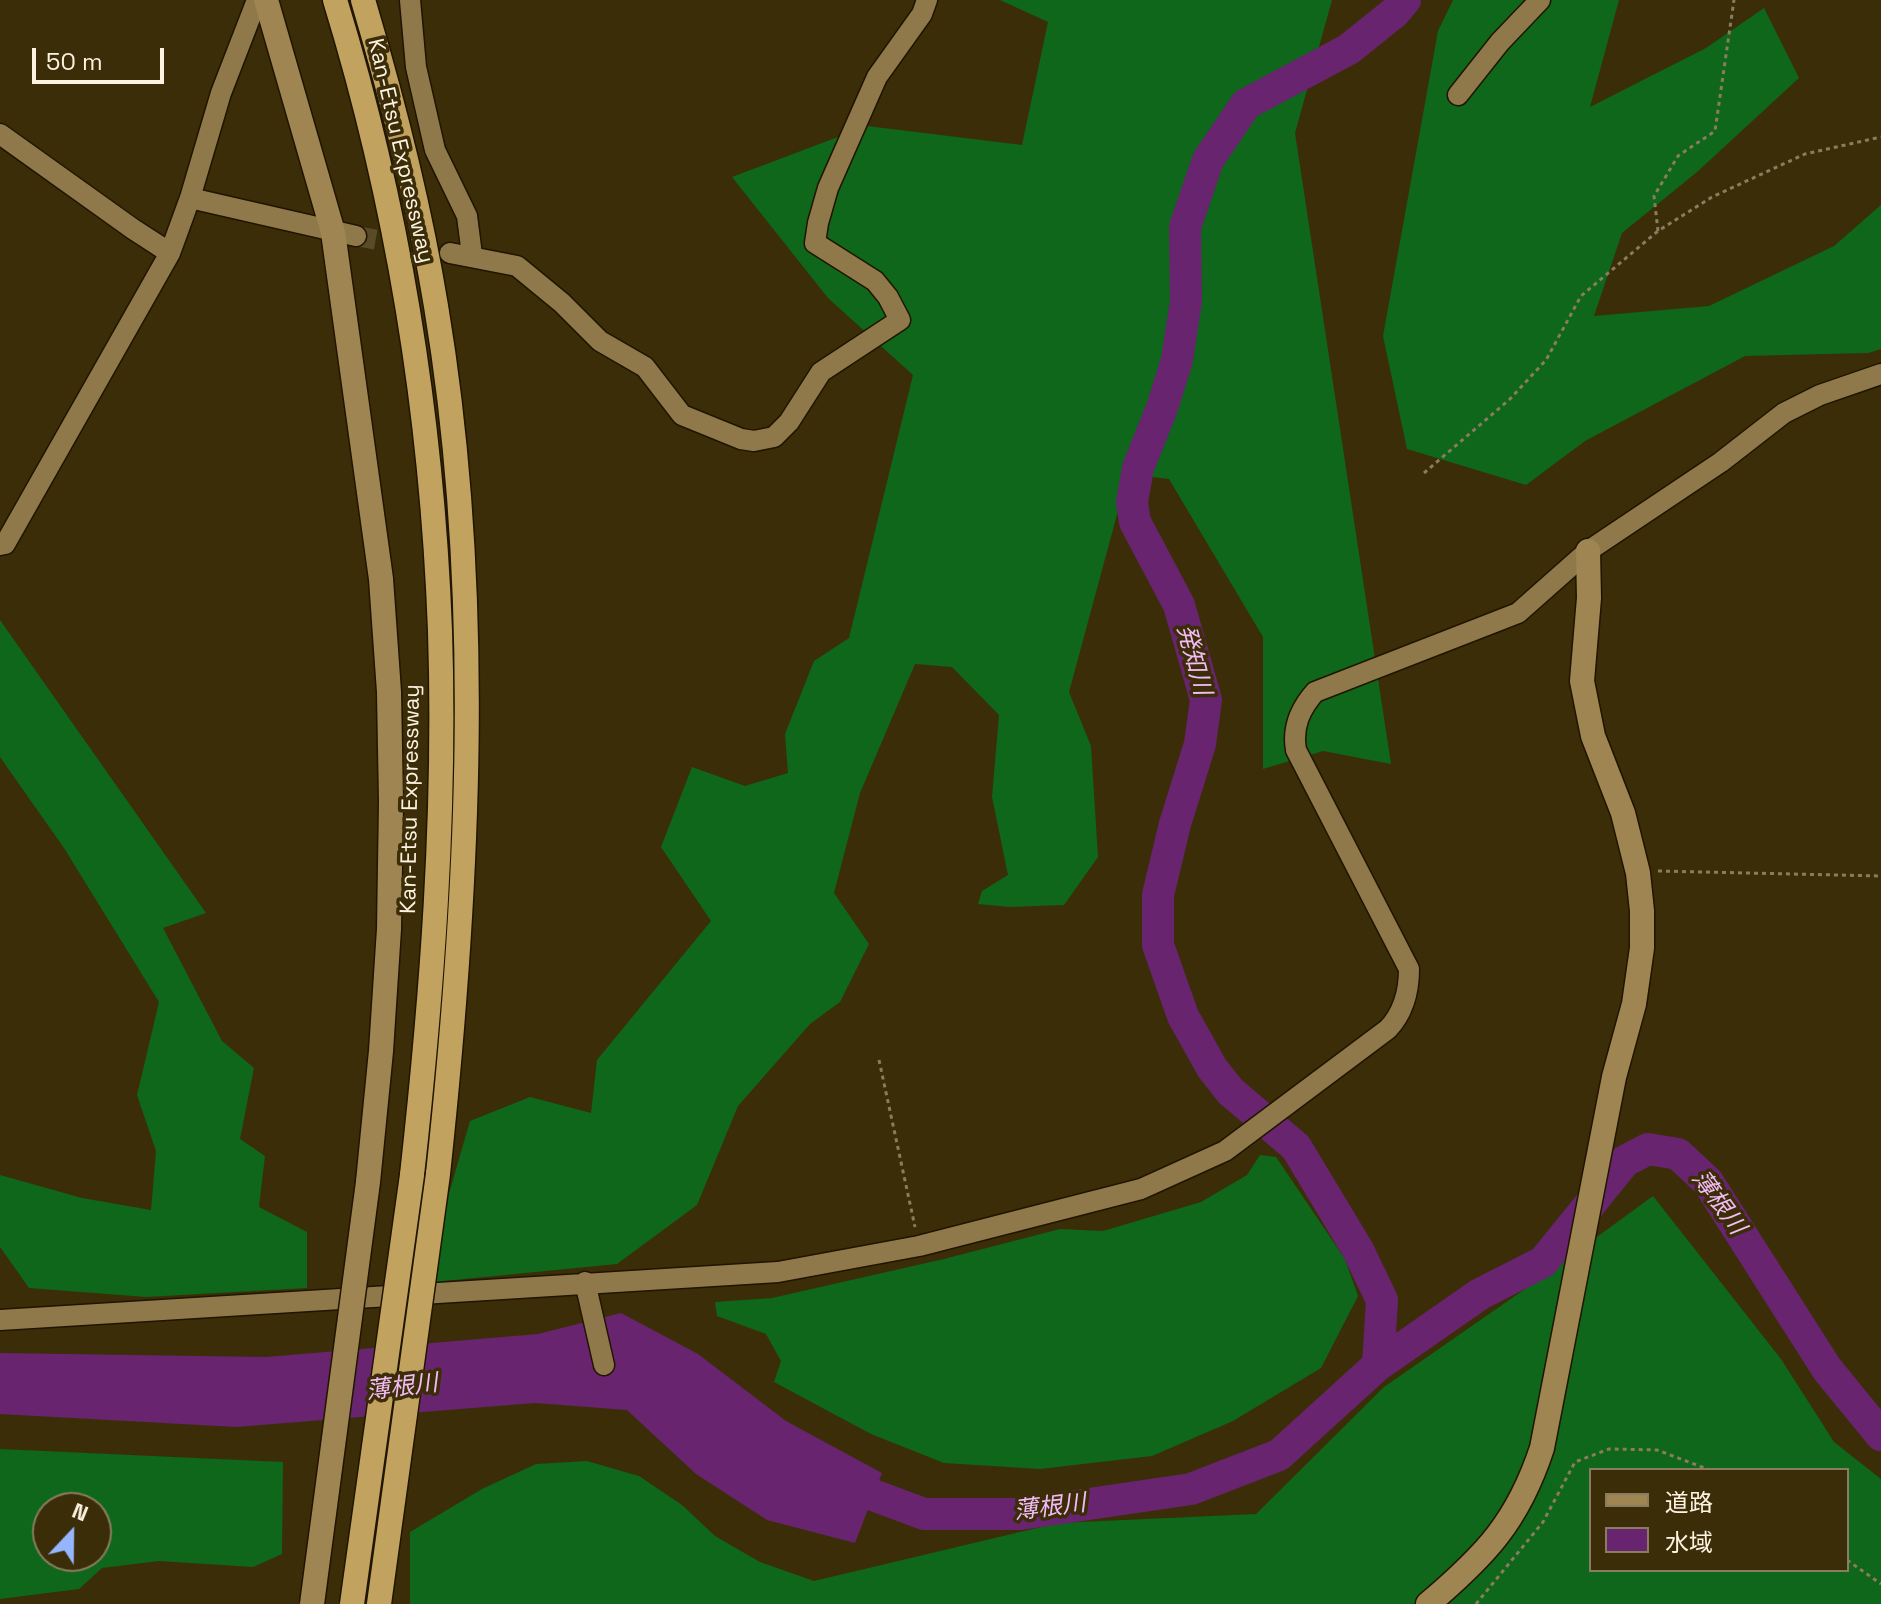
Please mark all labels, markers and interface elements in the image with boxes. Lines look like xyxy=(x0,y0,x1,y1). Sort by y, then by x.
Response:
scale bar xyxy=(36,32,168,82)
street label: Kan-Etsu Expressway xyxy=(361,36,439,266)
text: 50 m xyxy=(46,46,103,77)
water label: 発知川 xyxy=(1170,621,1216,699)
street label: Kan-Etsu Expressway xyxy=(396,684,426,914)
water label: 薄根川 xyxy=(1685,1165,1751,1241)
water label: 薄根川 xyxy=(365,1369,439,1407)
legend xyxy=(1589,1468,1849,1572)
text: 道路 xyxy=(1665,1487,1713,1518)
water label: 薄根川 xyxy=(1013,1489,1087,1527)
north arrow xyxy=(32,1492,112,1572)
text: N xyxy=(68,1496,92,1527)
text: 水域 xyxy=(1665,1527,1713,1558)

